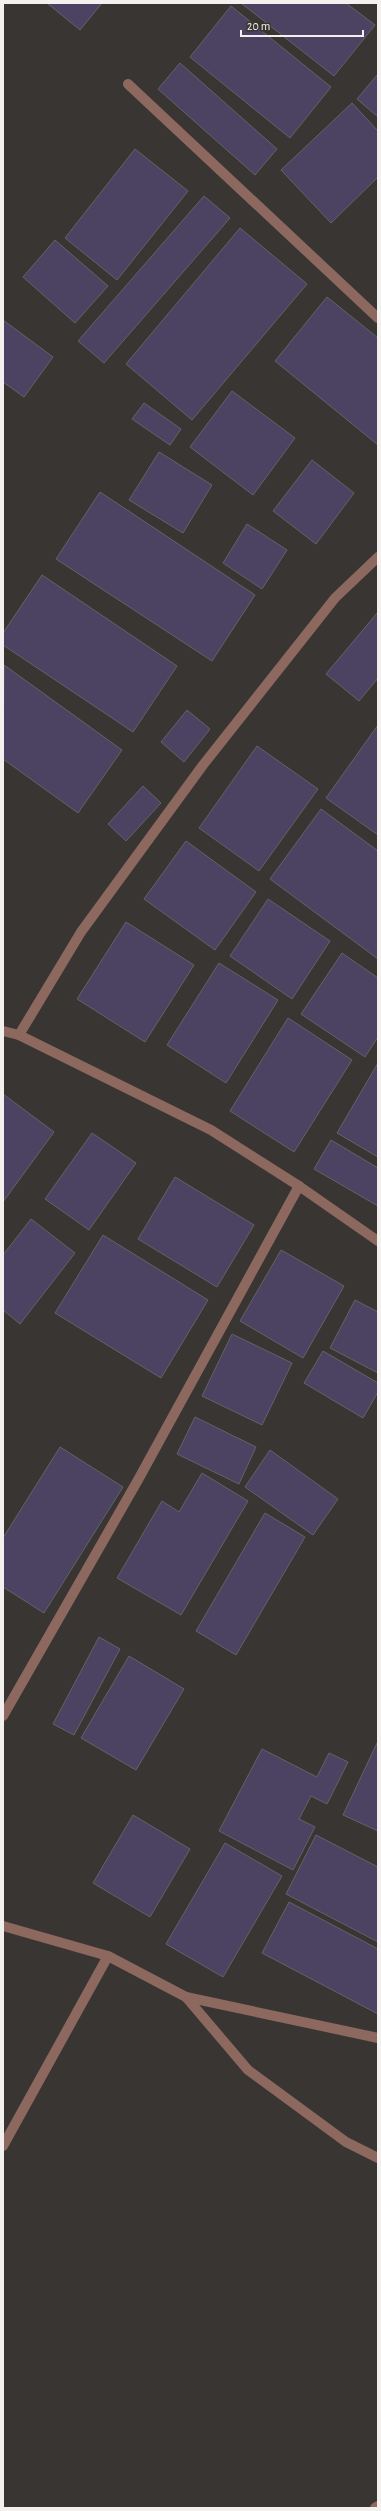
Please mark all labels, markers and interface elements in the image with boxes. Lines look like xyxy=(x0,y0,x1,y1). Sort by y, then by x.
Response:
scale bar xyxy=(241,12,363,38)
text: 20 m xyxy=(247,20,270,32)

